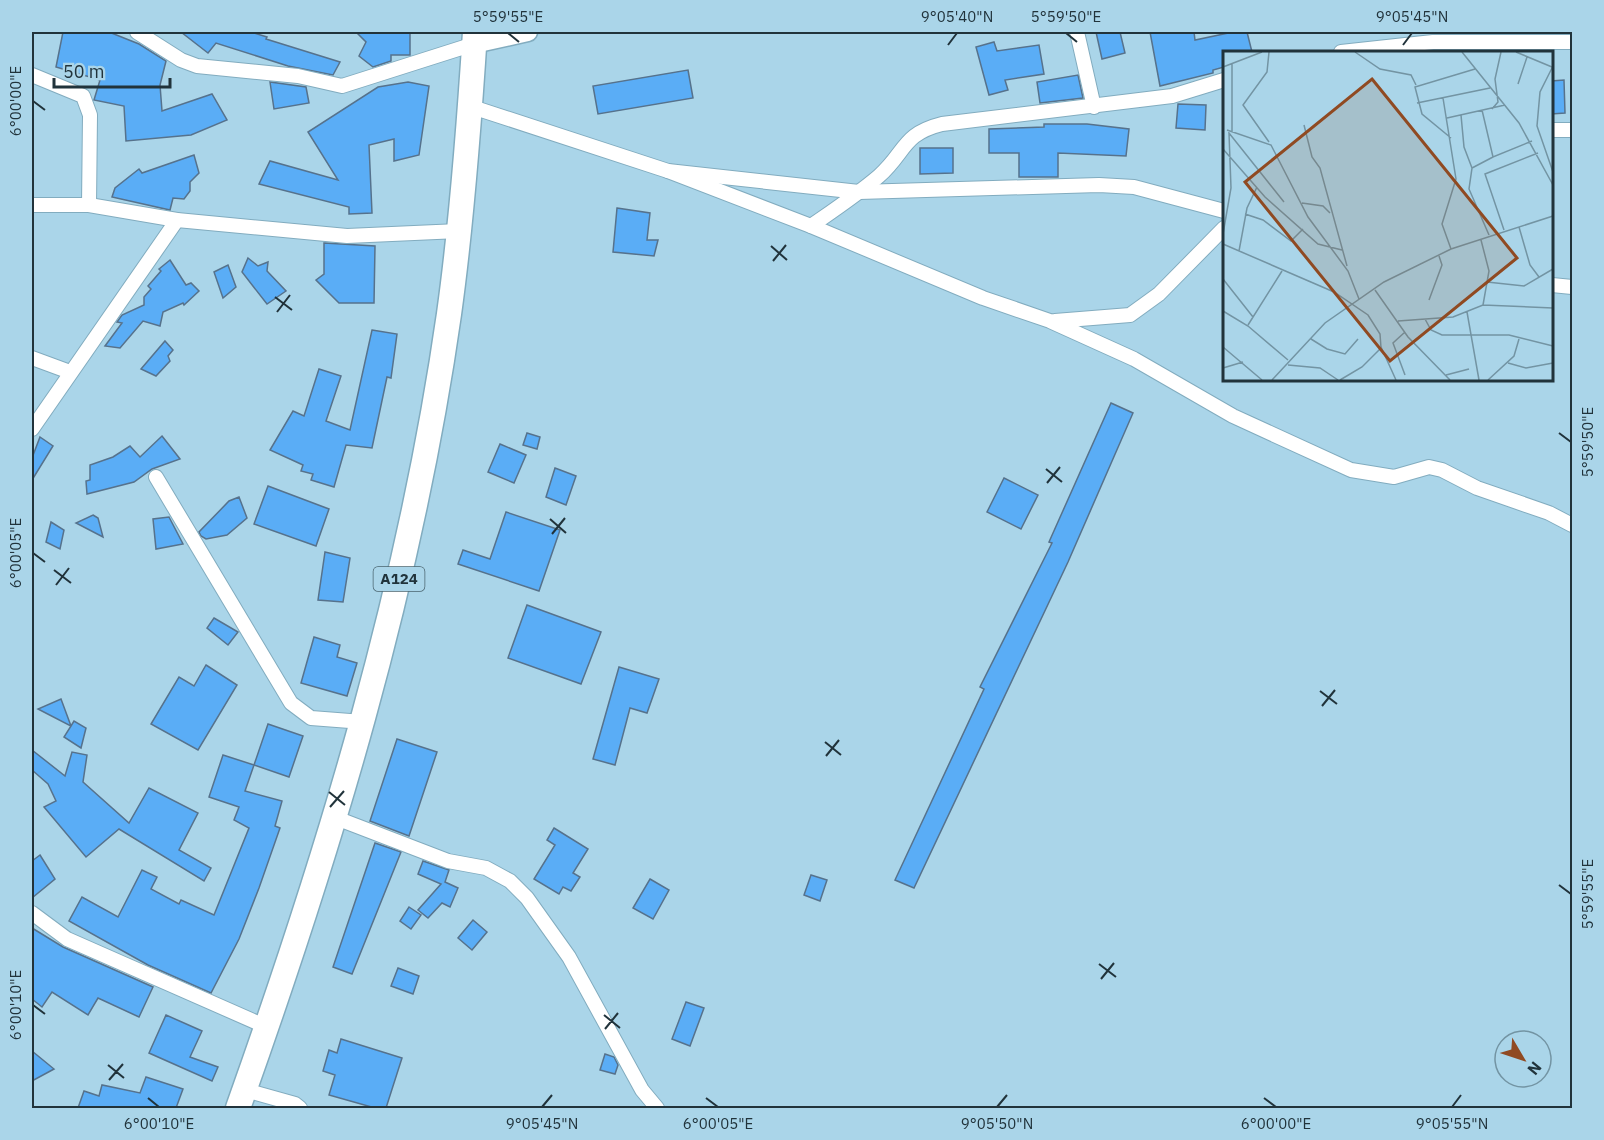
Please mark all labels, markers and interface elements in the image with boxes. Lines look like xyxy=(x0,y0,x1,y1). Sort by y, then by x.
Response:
text: 5°59'55"E xyxy=(473,7,543,26)
text: 9°05'40"N xyxy=(921,7,993,26)
text: 5°59'50"E xyxy=(1031,7,1101,26)
text: 9°05'45"N xyxy=(1376,7,1448,26)
scale bar xyxy=(54,51,170,89)
inset map xyxy=(1223,51,1553,381)
text: 50 m xyxy=(63,60,105,83)
text: 6°00'00"E xyxy=(6,66,25,136)
text: 5°59'50"E xyxy=(1578,407,1597,477)
text: 6°00'05"E xyxy=(6,518,25,588)
road number: A124 xyxy=(374,567,424,591)
text: 5°59'55"E xyxy=(1578,859,1597,929)
text: 6°00'10"E xyxy=(6,970,25,1040)
north arrow xyxy=(1493,1029,1553,1089)
text: N xyxy=(1523,1058,1546,1079)
text: 6°00'10"E xyxy=(124,1114,194,1133)
text: 9°05'45"N xyxy=(506,1114,578,1133)
text: 6°00'05"E xyxy=(683,1114,753,1133)
text: 9°05'50"N xyxy=(961,1114,1033,1133)
text: 6°00'00"E xyxy=(1241,1114,1311,1133)
text: 9°05'55"N xyxy=(1416,1114,1488,1133)

